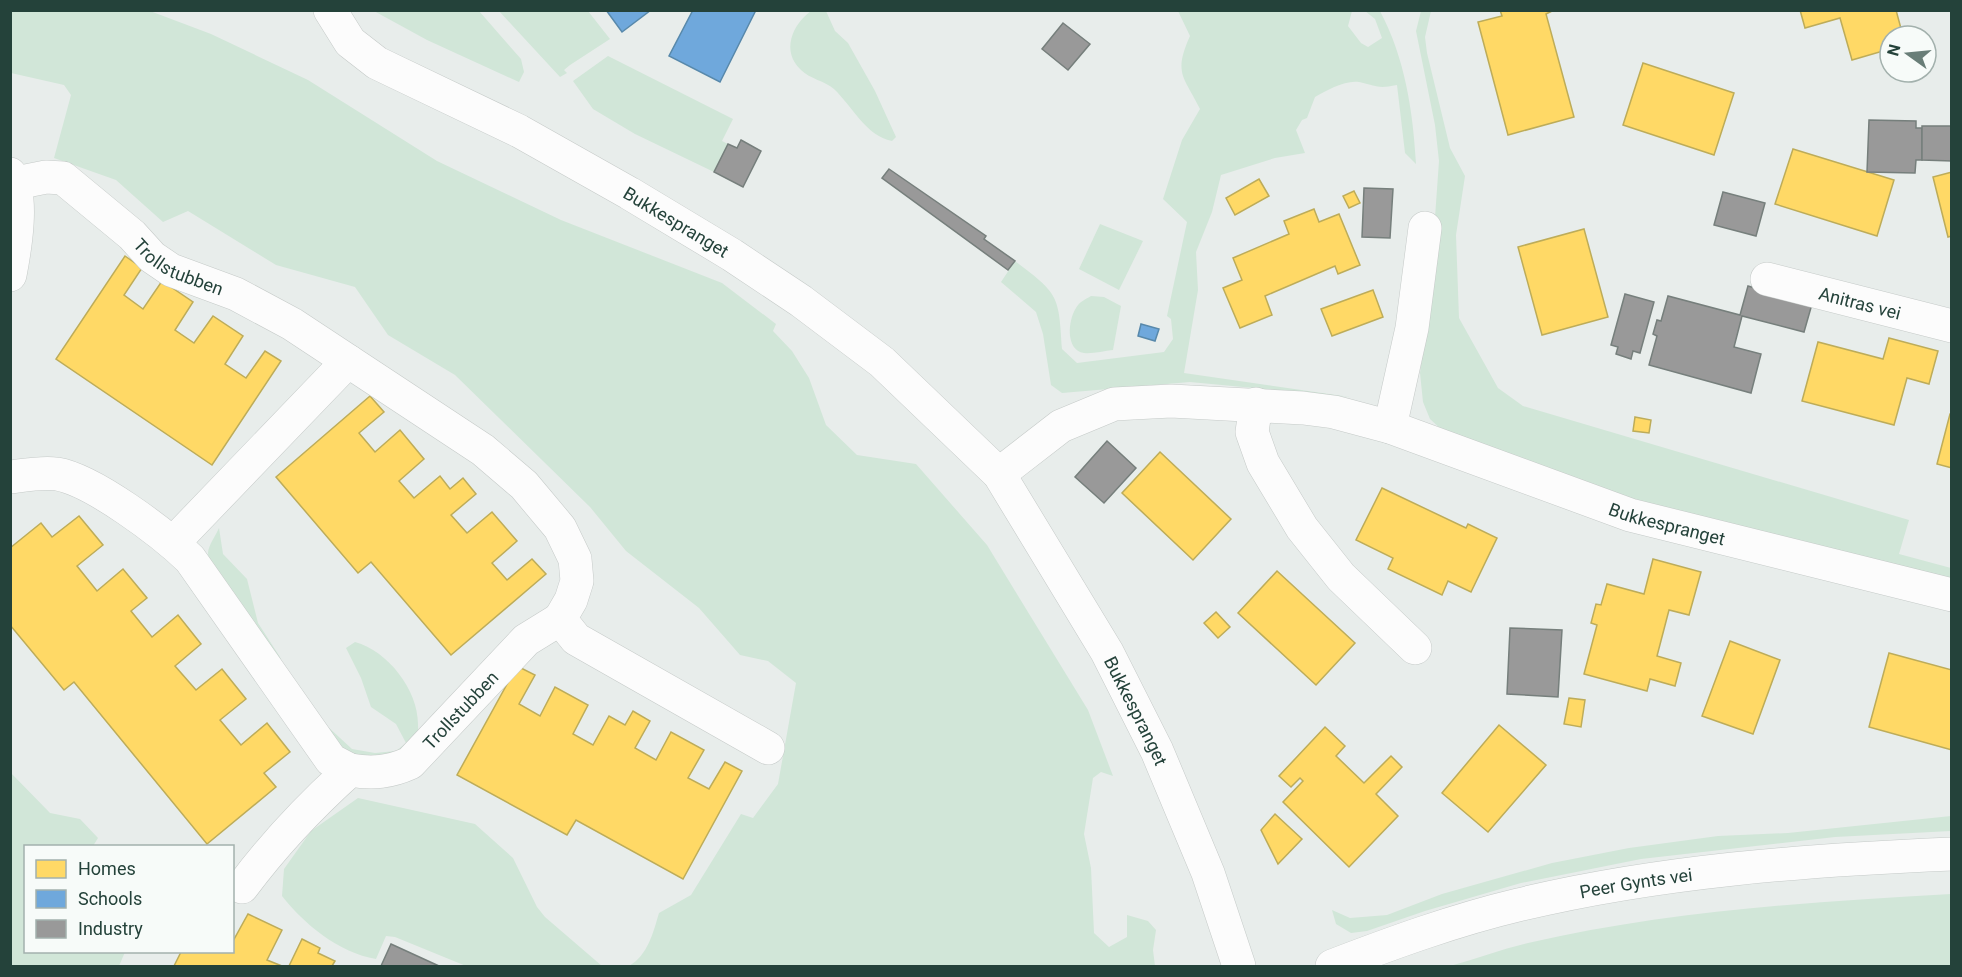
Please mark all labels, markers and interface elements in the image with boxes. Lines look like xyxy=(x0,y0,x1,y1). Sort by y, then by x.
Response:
north arrow xyxy=(1878,24,1938,84)
text: N xyxy=(1883,42,1905,58)
street label: Bukkespranget xyxy=(620,182,733,261)
street label: Trollstubben xyxy=(130,234,226,299)
street label: Anitras vei xyxy=(1817,282,1903,323)
street label: Bukkespranget xyxy=(1606,498,1727,549)
street label: Bukkespranget xyxy=(1100,653,1172,768)
street label: Trollstubben xyxy=(418,666,502,753)
legend xyxy=(24,845,234,953)
text: Homes xyxy=(78,858,136,879)
street label: Peer Gynts vei xyxy=(1578,863,1694,902)
text: Schools xyxy=(78,888,142,909)
text: Industry xyxy=(78,918,143,939)

